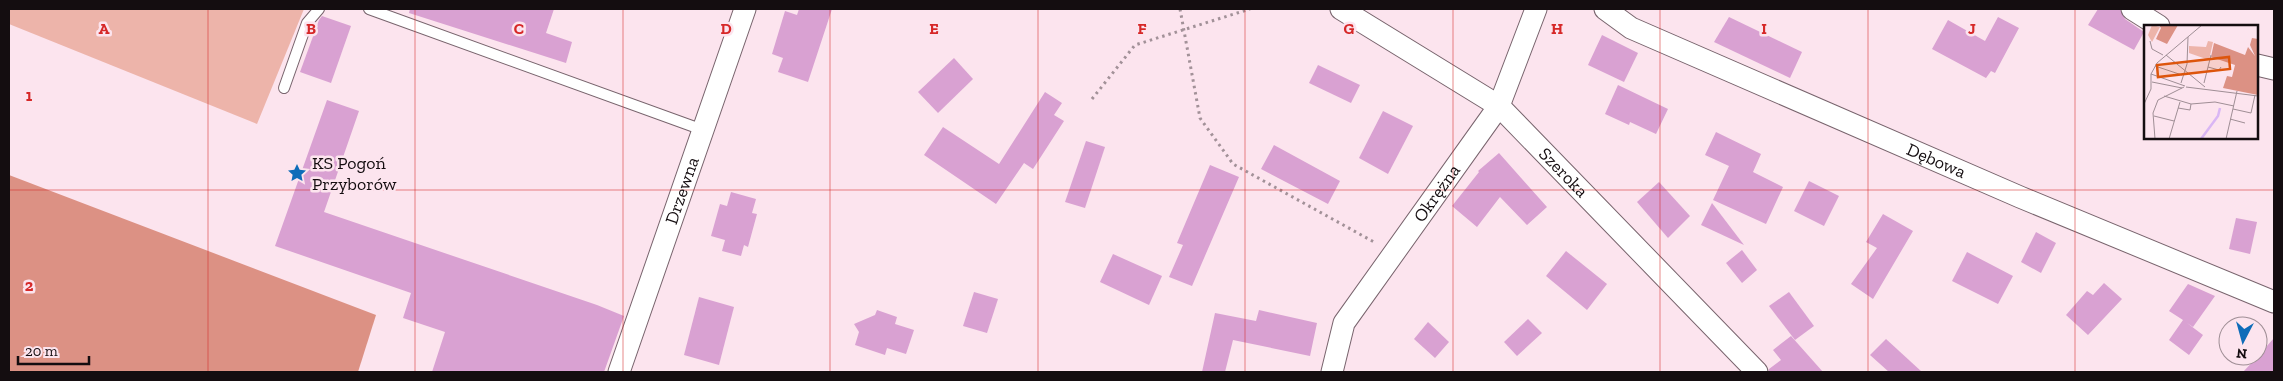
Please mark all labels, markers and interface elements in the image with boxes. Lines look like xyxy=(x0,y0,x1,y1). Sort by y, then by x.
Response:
text: A xyxy=(99,19,110,38)
text: B xyxy=(306,19,316,38)
text: C xyxy=(514,19,524,38)
text: D xyxy=(720,19,732,38)
text: E xyxy=(929,19,939,38)
text: F xyxy=(1137,19,1147,38)
text: G xyxy=(1344,19,1355,38)
text: H xyxy=(1551,19,1563,38)
text: I xyxy=(1761,19,1767,38)
text: J xyxy=(1968,19,1976,38)
inset map xyxy=(2144,25,2258,139)
text: 1 xyxy=(26,86,33,105)
street label: Dębowa xyxy=(1903,138,1969,183)
street label: Szeroka xyxy=(1534,143,1593,202)
place label: KS Pogoń Przyborów xyxy=(312,152,397,195)
street label: Drzewna xyxy=(660,154,704,227)
street label: Okrężna xyxy=(1409,160,1465,226)
place icon: KS Pogoń Przyborów xyxy=(286,162,308,184)
text: 2 xyxy=(25,276,34,295)
north arrow xyxy=(2218,316,2268,366)
scale bar xyxy=(18,334,89,366)
text: 20 m xyxy=(25,342,58,360)
text: N xyxy=(2235,344,2248,362)

